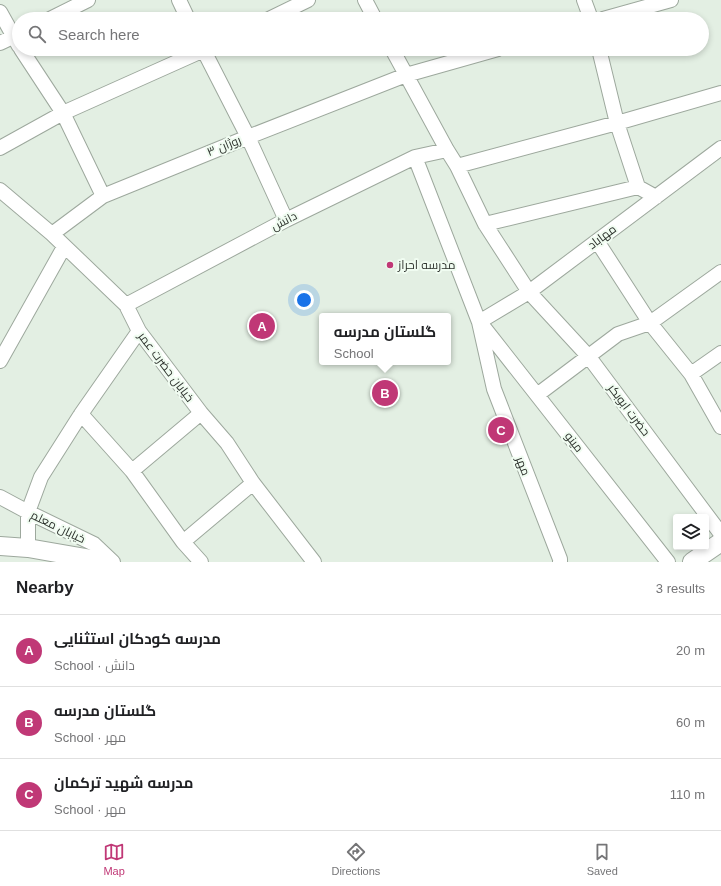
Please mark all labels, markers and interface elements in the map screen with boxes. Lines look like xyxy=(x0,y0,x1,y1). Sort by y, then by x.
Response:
search box xyxy=(12,12,709,56)
icon: search xyxy=(26,23,48,45)
text: Search here xyxy=(58,26,140,43)
street label: روژان ۳ xyxy=(205,133,243,159)
street label: دانش xyxy=(269,209,299,233)
street label: مهاباد xyxy=(585,222,619,252)
place label: مدرسه احراز xyxy=(397,258,455,272)
marker: مدرسه احراز xyxy=(385,260,395,270)
your location xyxy=(294,290,314,310)
pin: A xyxy=(249,311,275,341)
popup xyxy=(319,313,451,365)
text: گلستان مدرسه xyxy=(334,323,436,340)
street label: خیابان حضرت عمر xyxy=(135,329,197,405)
text: School xyxy=(334,346,374,361)
pin: B xyxy=(372,378,398,408)
street label: حضرت ابوبکر xyxy=(604,381,653,439)
pin: C xyxy=(488,415,514,445)
street label: مینو xyxy=(562,429,586,455)
street label: مهر xyxy=(513,454,533,477)
street label: خیابان معلم xyxy=(28,508,87,547)
map controls xyxy=(673,514,709,550)
button: layers xyxy=(673,514,709,550)
text: Nearby xyxy=(16,578,74,597)
text: 3 results xyxy=(656,581,705,596)
text: مدرسه کودکان استثنایی xyxy=(54,630,221,647)
text: A xyxy=(24,643,34,658)
text: 20 m xyxy=(676,643,705,658)
text: School · دانش xyxy=(54,658,135,673)
text: گلستان مدرسه xyxy=(54,702,156,719)
text: B xyxy=(24,715,34,730)
text: 60 m xyxy=(676,715,705,730)
text: School · مهر xyxy=(54,730,126,745)
text: مدرسه شهید ترکمان xyxy=(54,774,194,791)
text: C xyxy=(24,787,34,802)
text: 110 m xyxy=(670,787,705,802)
text: School · مهر xyxy=(54,802,126,817)
tab: Map xyxy=(103,841,125,877)
tab: Directions xyxy=(331,841,380,877)
tab: Saved xyxy=(587,841,618,877)

